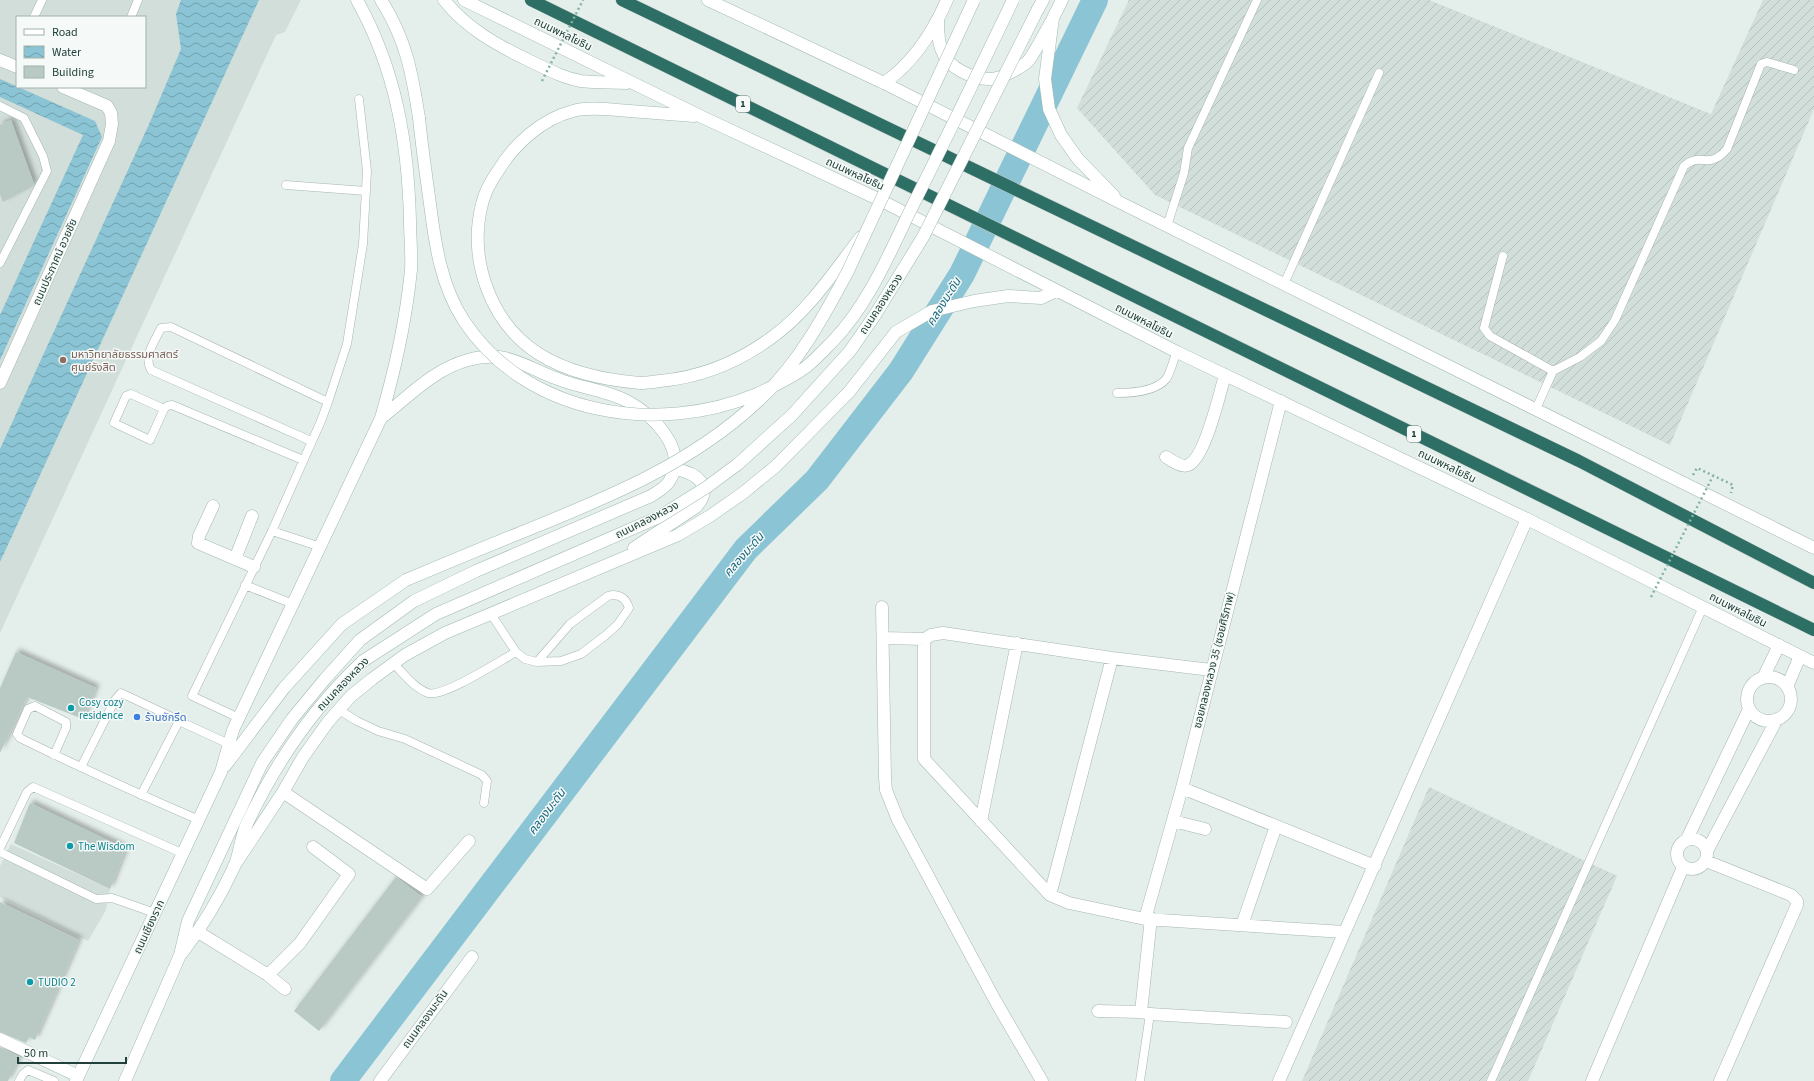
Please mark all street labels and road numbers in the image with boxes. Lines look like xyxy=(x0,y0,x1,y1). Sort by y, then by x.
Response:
street label: ถนนพหลโยธิน xyxy=(531,13,595,55)
road number: 1 xyxy=(736,96,750,112)
street label: ถนนพหลโยธิน xyxy=(823,154,887,194)
street label: ถนนประภาศน์ อวยชัย xyxy=(29,216,81,308)
street label: ถนนคลองหลวง xyxy=(856,271,906,337)
street label: ถนนพหลโยธิน xyxy=(1113,300,1175,342)
road number: 1 xyxy=(1407,426,1421,442)
street label: ถนนพหลโยธิน xyxy=(1415,445,1479,487)
street label: ถนนคลองหลวง xyxy=(613,498,681,542)
street label: ถนนพหลโยธิน xyxy=(1707,589,1769,631)
street label: ซอยคลองหลวง 35 (ซอยศิริภาพ) xyxy=(1190,590,1238,730)
street label: ถนนคลองหลวง xyxy=(313,654,373,714)
street label: ถนนเชียงราก xyxy=(130,897,168,957)
street label: ถนนคลองมะดัน xyxy=(399,987,451,1051)

